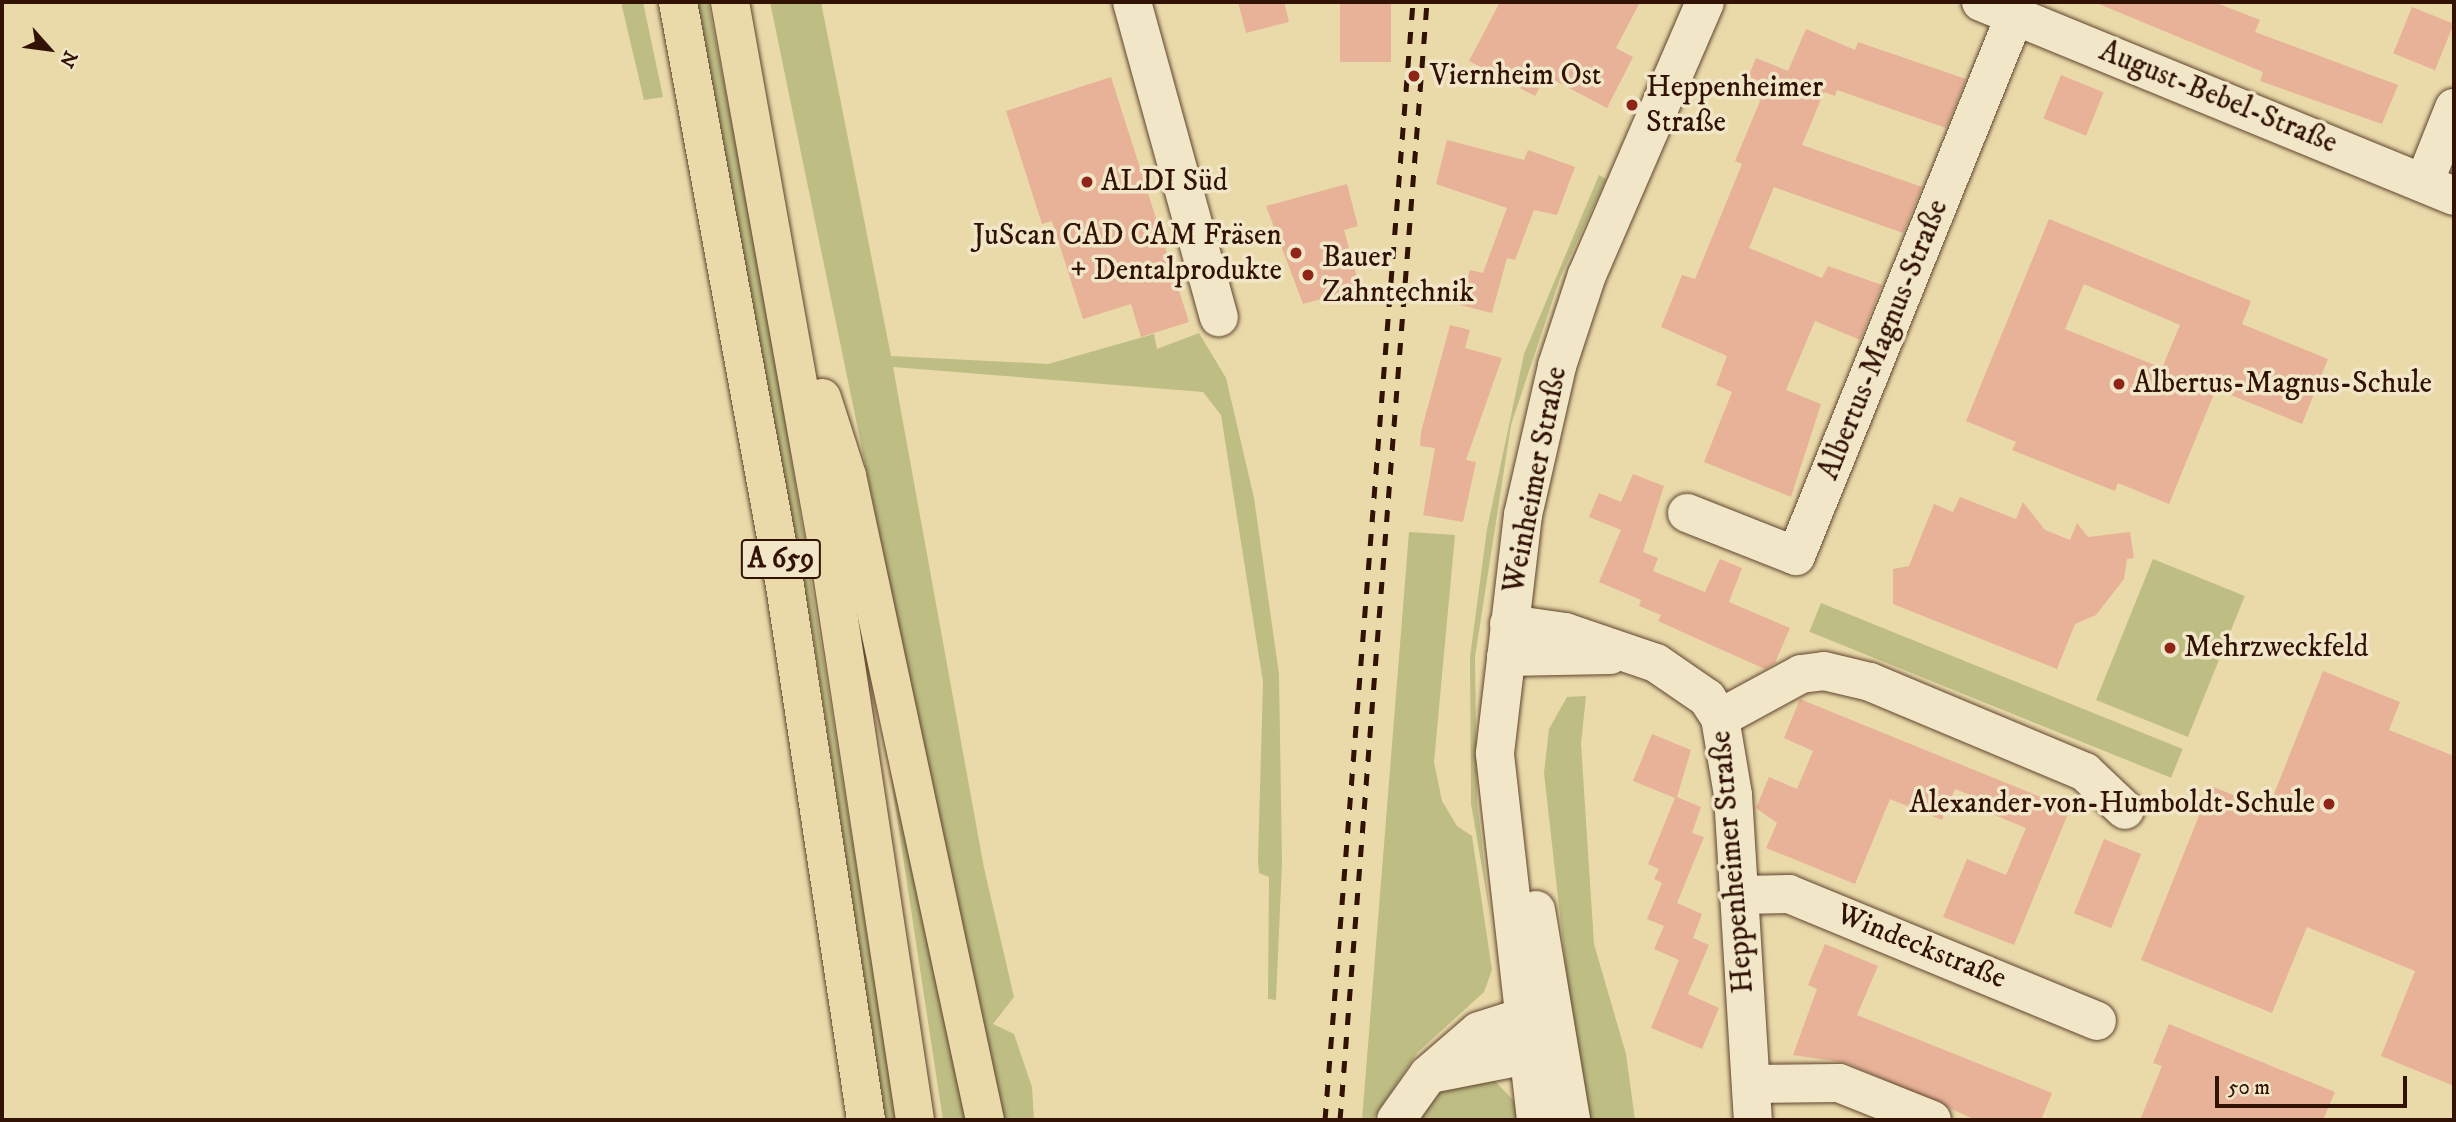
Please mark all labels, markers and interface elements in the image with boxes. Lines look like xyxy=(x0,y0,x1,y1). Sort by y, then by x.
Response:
north arrow xyxy=(14,14,84,84)
street label: August-Bebel-Straße xyxy=(2094,34,2342,162)
text: N xyxy=(54,47,82,71)
place label: Viernheim Ost xyxy=(1430,58,1601,94)
marker: Viernheim Ost xyxy=(1404,66,1424,86)
place label: Heppenheimer Straße xyxy=(1646,70,1823,140)
marker: Heppenheimer Straße xyxy=(1624,97,1640,113)
place label: ALDI Süd xyxy=(1101,164,1228,200)
marker: ALDI Süd xyxy=(1079,174,1095,190)
street label: Albertus-Magnus-Straße xyxy=(1811,195,1957,485)
place label: JuScan CAD CAM Fräsen + Dentalprodukte xyxy=(973,218,1282,288)
place label: Bauer Zahntechnik xyxy=(1322,240,1474,310)
marker: JuScan CAD CAM Fräsen + Dentalprodukte xyxy=(1288,245,1304,261)
marker: Bauer Zahntechnik xyxy=(1300,267,1316,283)
street label: Weinheimer Straße xyxy=(1496,364,1576,596)
place label: Albertus-Magnus-Schule xyxy=(2133,366,2432,402)
marker: Albertus-Magnus-Schule xyxy=(2111,376,2127,392)
road number: A 659 xyxy=(741,534,821,584)
place label: Mehrzweckfeld xyxy=(2184,630,2369,666)
marker: Mehrzweckfeld xyxy=(2162,640,2178,656)
street label: Heppenheimer Straße xyxy=(1704,729,1762,995)
place label: Alexander-von-Humboldt-Schule xyxy=(1909,786,2315,822)
marker: Alexander-von-Humboldt-Schule xyxy=(2321,796,2337,812)
street label: Windeckstraße xyxy=(1831,897,2011,997)
scale bar xyxy=(2218,1062,2410,1106)
text: 50 m xyxy=(2228,1075,2270,1101)

